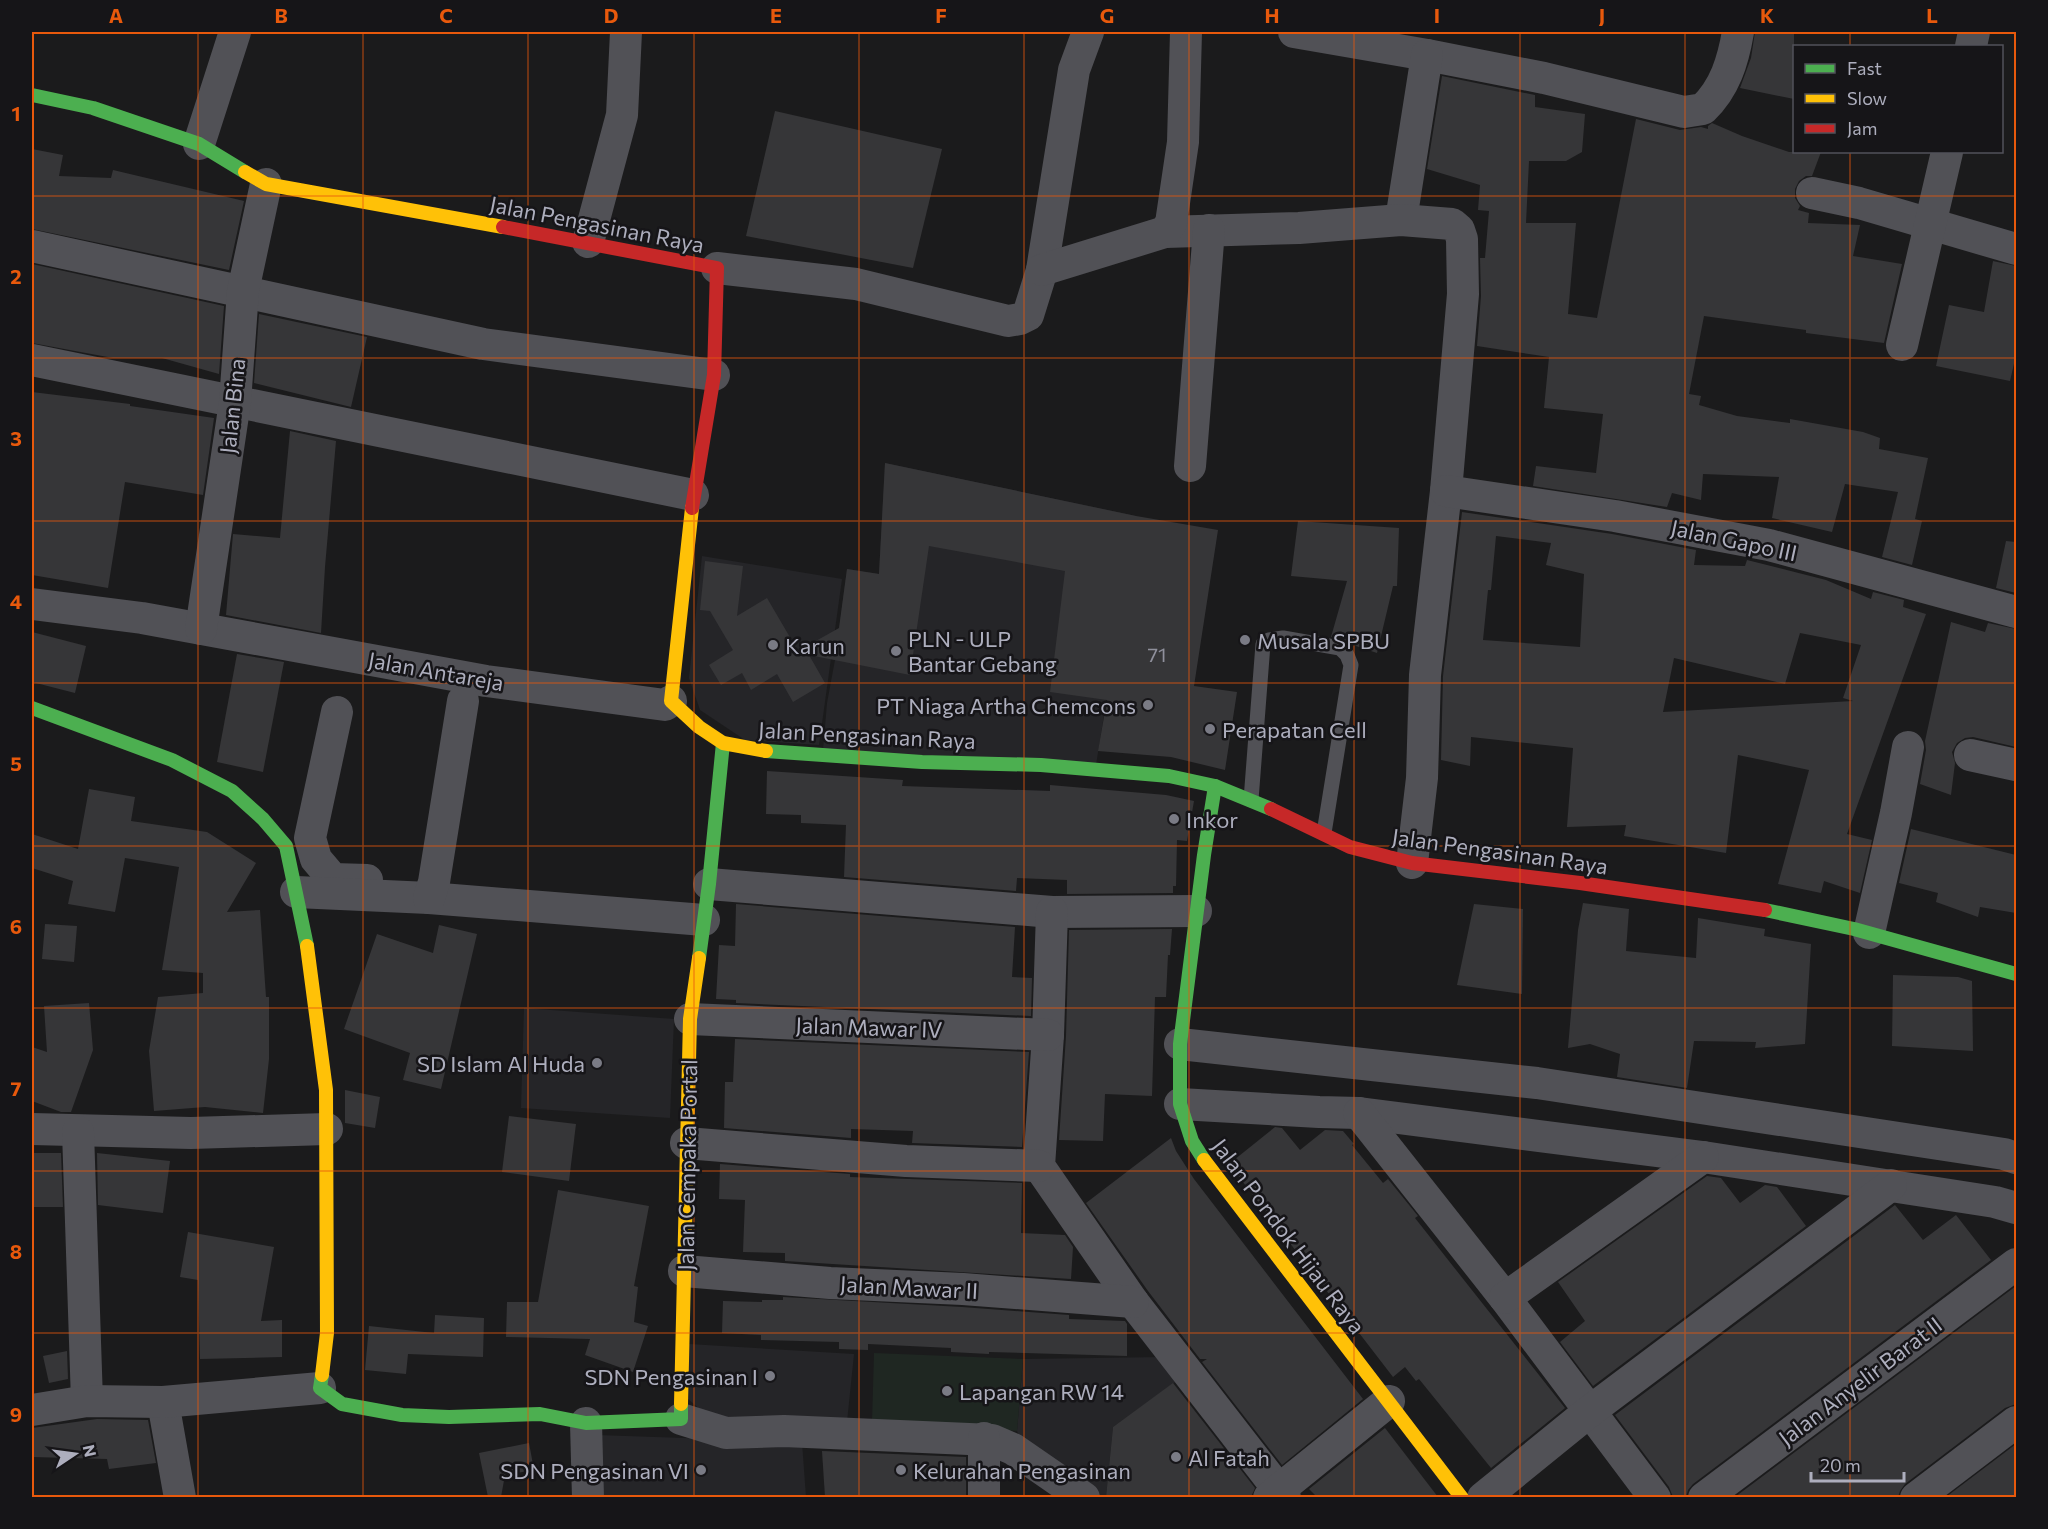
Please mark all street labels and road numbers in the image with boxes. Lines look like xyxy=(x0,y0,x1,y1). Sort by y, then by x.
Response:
street label: Jalan Pengasinan Raya xyxy=(487,190,707,258)
street label: Jalan Bina xyxy=(214,357,250,455)
street label: Jalan Gapo III xyxy=(1668,513,1800,567)
street label: Jalan Antareja xyxy=(366,646,506,696)
street label: Jalan Pengasinan Raya xyxy=(757,716,977,754)
street label: Jalan Pengasinan Raya xyxy=(1390,822,1610,880)
street label: Jalan Mawar IV xyxy=(795,1011,943,1043)
street label: Jalan Cempaka Portal xyxy=(672,1059,702,1271)
street label: Jalan Pondok Hijau Raya xyxy=(1207,1133,1371,1339)
street label: Jalan Mawar II xyxy=(839,1270,979,1304)
street label: Jalan Anyelir Barat II xyxy=(1773,1311,1947,1451)

